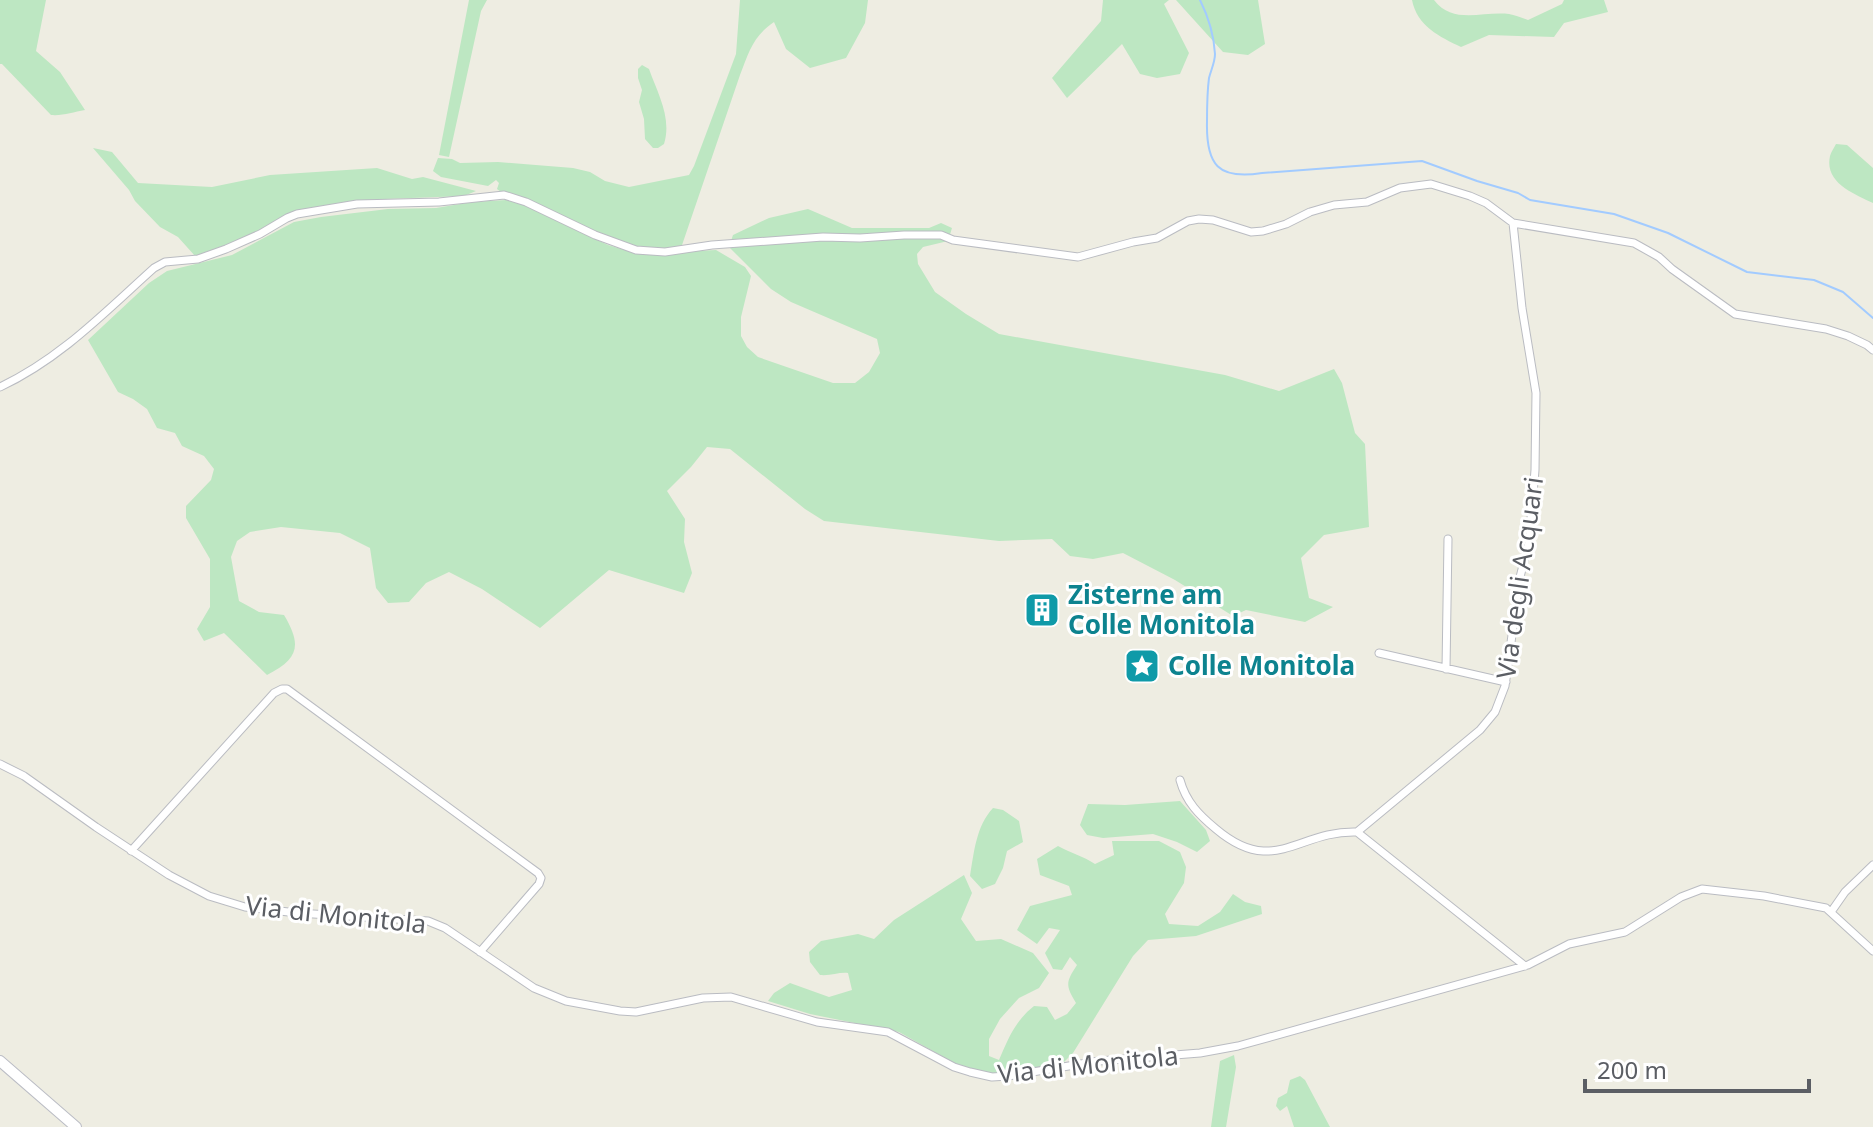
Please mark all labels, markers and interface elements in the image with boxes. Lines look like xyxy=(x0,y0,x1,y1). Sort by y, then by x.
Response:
street label: Via degli Acquari xyxy=(1487,475,1551,681)
place label: Zisterne am Colle Monitola xyxy=(1068,576,1255,642)
building icon: Zisterne am Colle Monitola xyxy=(1023,591,1061,629)
place icon: Colle Monitola xyxy=(1123,647,1161,685)
place label: Colle Monitola xyxy=(1168,647,1355,683)
street label: Via di Monitola xyxy=(244,887,428,941)
street label: Via di Monitola xyxy=(996,1037,1180,1091)
scale bar xyxy=(1585,1043,1809,1093)
text: 200 m xyxy=(1597,1053,1667,1086)

